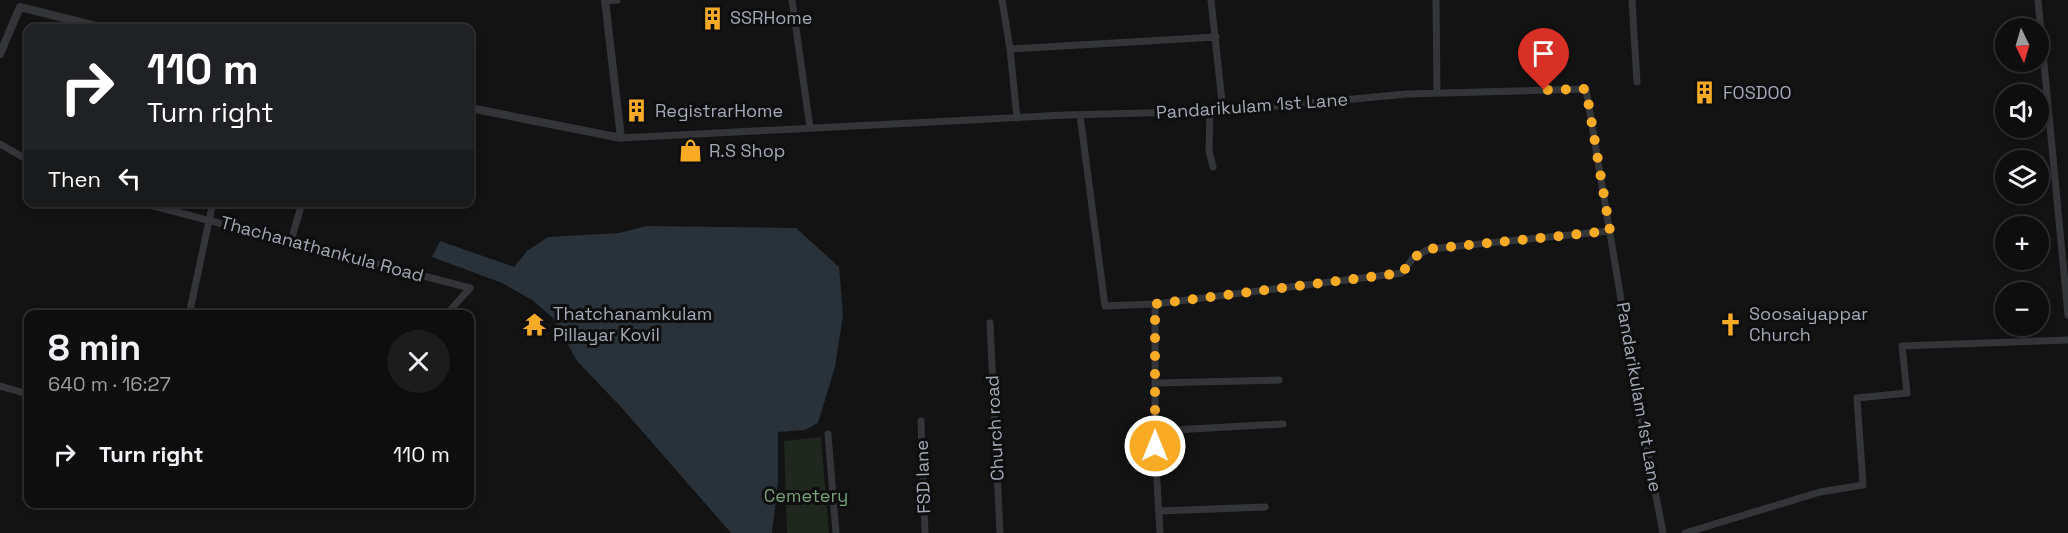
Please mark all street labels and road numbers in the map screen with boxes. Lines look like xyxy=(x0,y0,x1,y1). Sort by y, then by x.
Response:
street label: Pandarikulam 1st Lane xyxy=(1155,87,1349,124)
street label: Thachanathankula Road xyxy=(218,210,426,287)
street label: Pandarikulam 1st Lane xyxy=(1611,300,1668,494)
street label: Church road xyxy=(980,375,1009,481)
street label: FSD lane xyxy=(910,440,935,514)

